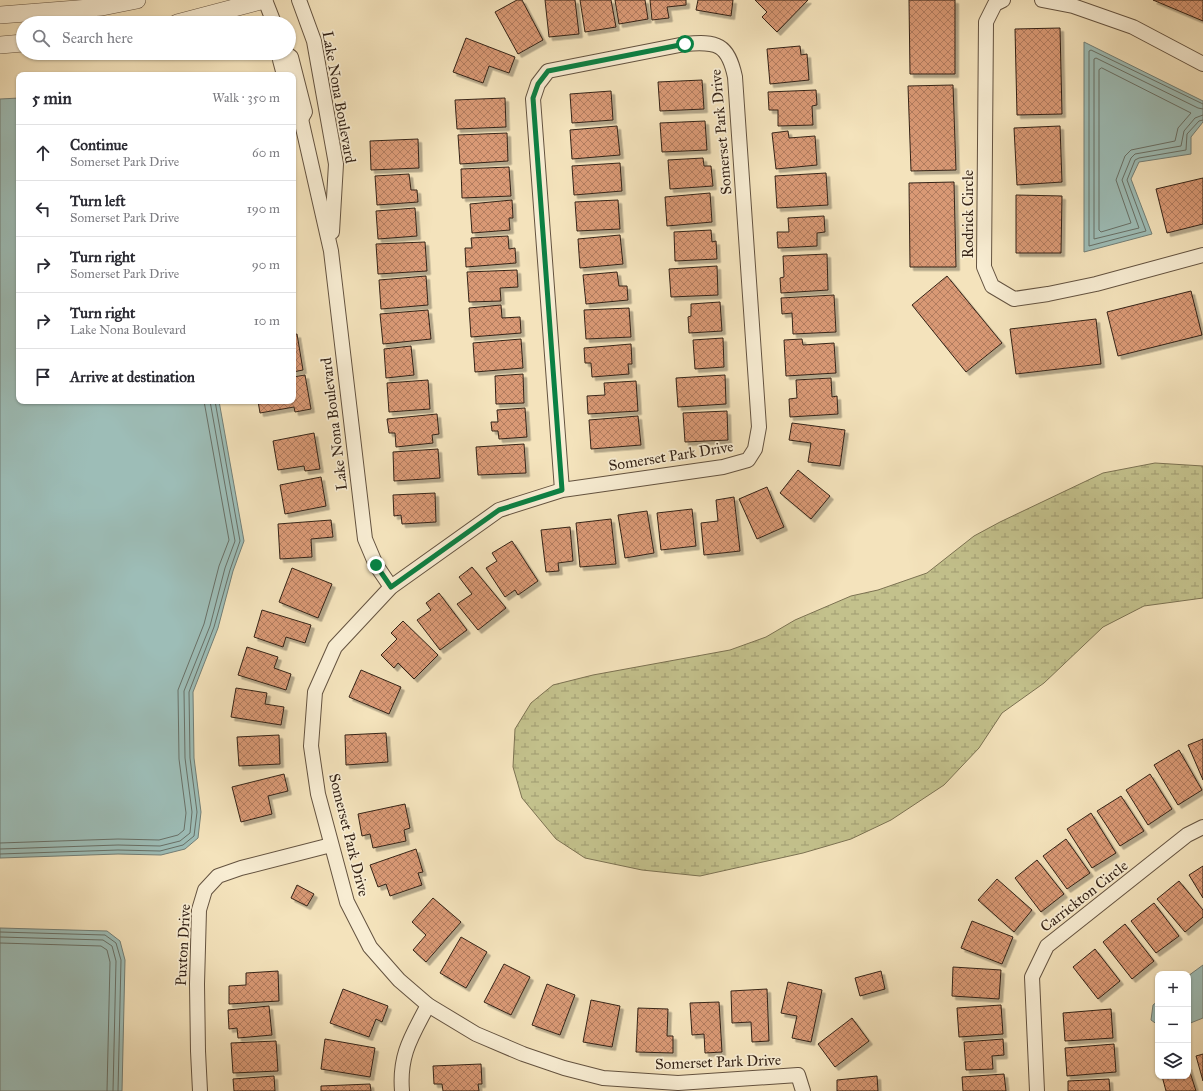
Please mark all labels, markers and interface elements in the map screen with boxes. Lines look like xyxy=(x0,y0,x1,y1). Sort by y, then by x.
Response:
search box xyxy=(16,16,296,60)
icon: search xyxy=(30,27,52,49)
text: Search here xyxy=(62,29,133,47)
street label: Lake Nona Boulevard xyxy=(319,29,360,165)
route start xyxy=(676,35,694,53)
street label: Somerset Park Drive xyxy=(707,68,735,196)
text: 5 min xyxy=(32,88,72,109)
text: Walk · 350 m xyxy=(212,90,280,106)
text: Continue xyxy=(70,136,128,154)
icon: ahead xyxy=(32,142,54,164)
text: 60 m xyxy=(252,145,280,161)
text: Somerset Park Drive xyxy=(70,154,179,170)
street label: Rodrick Circle xyxy=(959,170,977,258)
text: Turn left xyxy=(70,192,126,210)
icon: left xyxy=(32,198,54,220)
text: 190 m xyxy=(247,201,280,217)
text: Somerset Park Drive xyxy=(70,210,179,226)
text: Turn right xyxy=(70,248,135,266)
icon: right xyxy=(32,254,54,276)
text: 90 m xyxy=(252,257,280,273)
text: Somerset Park Drive xyxy=(70,266,179,282)
text: Turn right xyxy=(70,304,135,322)
icon: right xyxy=(32,310,54,332)
text: 10 m xyxy=(254,313,280,329)
text: Lake Nona Boulevard xyxy=(70,322,186,338)
street label: Lake Nona Boulevard xyxy=(317,356,351,492)
icon: arrive xyxy=(32,366,54,388)
text: Arrive at destination xyxy=(70,368,195,386)
street label: Somerset Park Drive xyxy=(607,437,735,475)
route end xyxy=(367,556,385,574)
street label: Somerset Park Drive xyxy=(325,772,373,898)
street label: Carrickton Circle xyxy=(1037,856,1131,936)
street label: Puxton Drive xyxy=(172,903,194,987)
map controls xyxy=(1155,971,1191,1079)
button: + xyxy=(1155,971,1191,1007)
button: − xyxy=(1155,1007,1191,1043)
button: layers xyxy=(1155,1043,1191,1079)
street label: Somerset Park Drive xyxy=(655,1051,781,1073)

